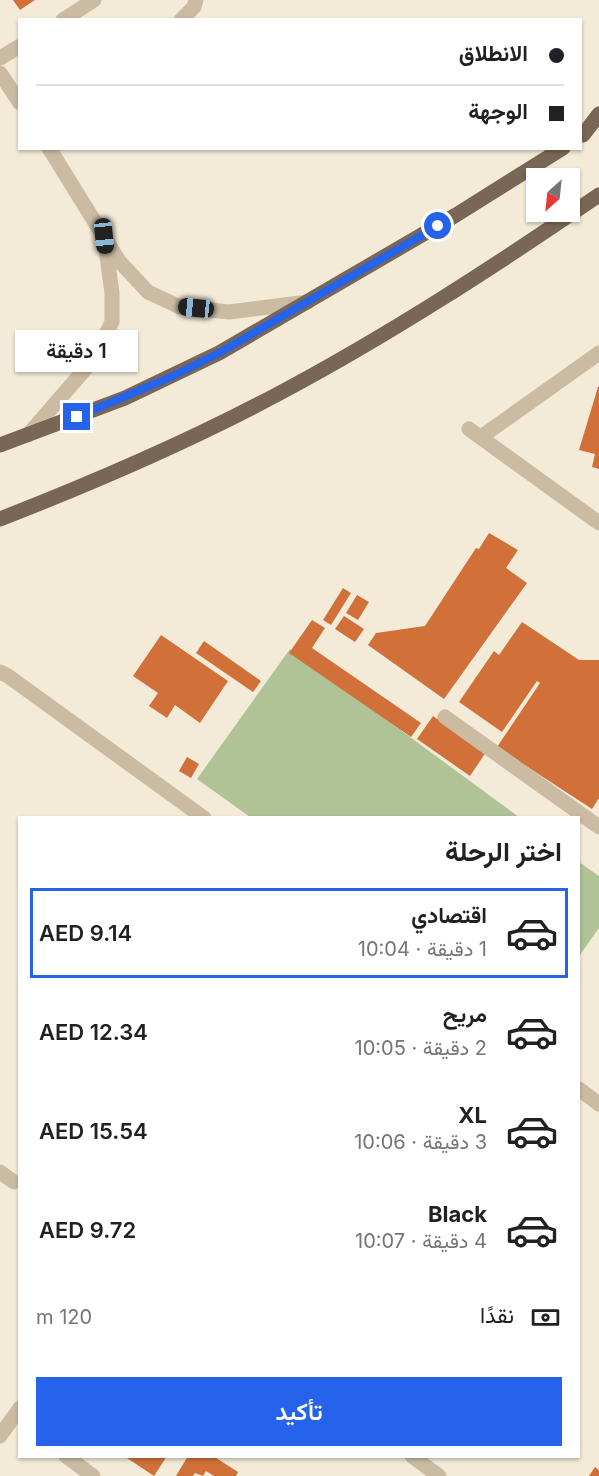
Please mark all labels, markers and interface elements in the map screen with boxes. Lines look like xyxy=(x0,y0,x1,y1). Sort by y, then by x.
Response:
text: الانطلاق xyxy=(459,40,528,66)
text: الوجهة xyxy=(468,98,528,124)
north arrow xyxy=(526,168,580,222)
map controls xyxy=(526,168,580,222)
route start xyxy=(424,212,451,239)
car xyxy=(93,217,115,255)
car xyxy=(177,297,215,319)
callout: 1 دقيقة xyxy=(16,330,138,372)
text: 1 دقيقة xyxy=(46,339,107,363)
route end xyxy=(63,403,90,430)
text: اختر الرحلة xyxy=(445,835,562,868)
text: اقتصادي xyxy=(411,902,487,928)
icon: car xyxy=(505,906,559,960)
text: AED 9.14 xyxy=(39,920,132,946)
text: 1 دقيقة · 10:04 xyxy=(358,937,487,961)
text: مريح xyxy=(443,1001,487,1027)
icon: car xyxy=(505,1005,559,1059)
text: AED 12.34 xyxy=(39,1019,148,1045)
text: 2 دقيقة · 10:05 xyxy=(355,1036,487,1060)
text: XL xyxy=(458,1102,487,1128)
icon: car xyxy=(505,1104,559,1158)
text: AED 15.54 xyxy=(39,1118,148,1144)
text: 3 دقيقة · 10:06 xyxy=(354,1130,487,1154)
text: Black xyxy=(428,1201,487,1227)
icon: car xyxy=(505,1203,559,1257)
text: AED 9.72 xyxy=(39,1217,136,1243)
text: 4 دقيقة · 10:07 xyxy=(355,1229,487,1253)
icon: cash xyxy=(529,1301,562,1334)
text: نقدًا xyxy=(480,1302,514,1328)
text: 120 m xyxy=(36,1305,92,1329)
button: تأكيد xyxy=(36,1377,562,1446)

